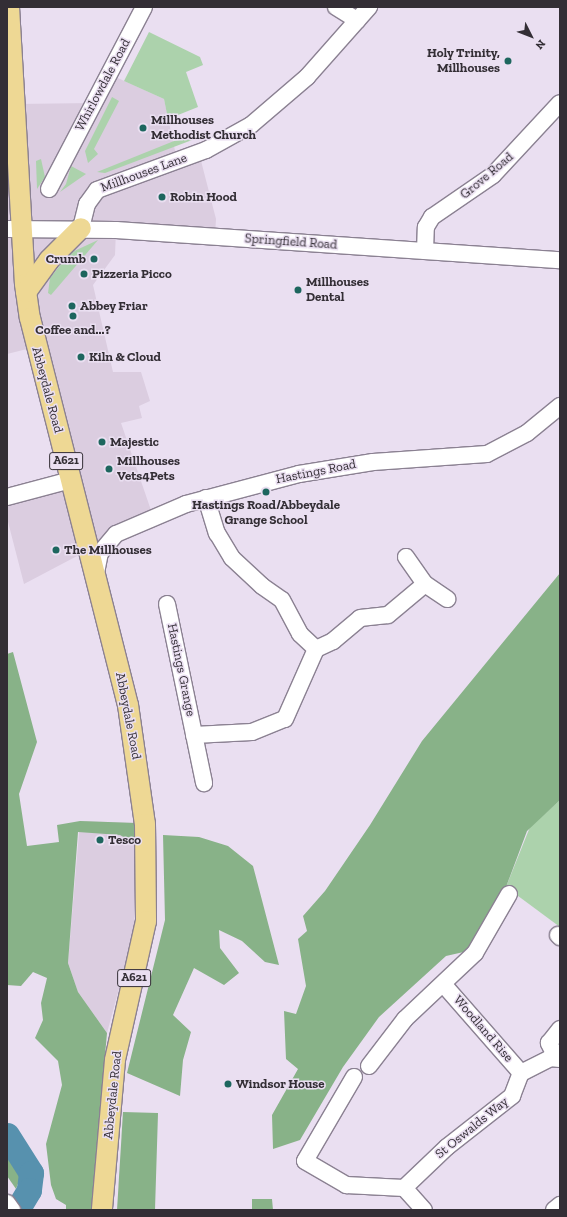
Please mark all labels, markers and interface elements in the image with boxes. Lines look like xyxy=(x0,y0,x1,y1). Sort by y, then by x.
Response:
north arrow xyxy=(511,16,551,56)
street label: Whirlowdale Road xyxy=(72,36,134,134)
text: N xyxy=(533,37,548,52)
place label: Holy Trinity, Millhouses xyxy=(427,46,500,77)
marker: Holy Trinity, Millhouses xyxy=(503,56,513,66)
place label: Millhouses Methodist Church xyxy=(151,113,256,144)
marker: Millhouses Methodist Church xyxy=(138,123,148,133)
street label: Grove Road xyxy=(457,149,517,203)
street label: Millhouses Lane xyxy=(99,150,189,196)
place label: Robin Hood xyxy=(170,189,237,205)
marker: Robin Hood xyxy=(157,192,167,202)
street label: Springfield Road xyxy=(244,231,338,253)
place label: Crumb xyxy=(46,251,86,267)
marker: Crumb xyxy=(89,254,99,264)
place label: Pizzeria Picco xyxy=(92,266,172,282)
marker: Pizzeria Picco xyxy=(79,269,89,279)
place label: Millhouses Dental xyxy=(306,275,369,306)
marker: Millhouses Dental xyxy=(293,285,303,295)
place label: Abbey Friar xyxy=(80,298,148,314)
marker: Abbey Friar xyxy=(67,301,77,311)
marker: Coffee and...? xyxy=(68,311,78,321)
place label: Coffee and...? xyxy=(35,322,111,338)
street label: Abbeydale Road xyxy=(28,345,66,435)
place label: Kiln & Cloud xyxy=(89,349,161,365)
marker: Kiln & Cloud xyxy=(76,352,86,362)
place label: Majestic xyxy=(110,434,159,450)
marker: Majestic xyxy=(97,437,107,447)
road number: A621 xyxy=(49,451,83,471)
place label: Millhouses Vets4Pets xyxy=(117,454,180,485)
street label: Hastings Road xyxy=(275,457,357,487)
marker: Millhouses Vets4Pets xyxy=(104,464,114,474)
marker: Hastings Road/Abbeydale Grange School xyxy=(261,487,271,497)
place label: Hastings Road/Abbeydale Grange School xyxy=(192,498,340,529)
place label: The Millhouses xyxy=(64,542,152,558)
marker: The Millhouses xyxy=(51,545,61,555)
street label: Hastings Grange xyxy=(164,622,198,718)
street label: Abbeydale Road xyxy=(112,671,144,761)
place label: Tesco xyxy=(108,832,141,848)
marker: Tesco xyxy=(95,835,105,845)
road number: A621 xyxy=(117,968,151,988)
street label: Woodland Rise xyxy=(450,993,516,1065)
street label: Abbeydale Road xyxy=(101,1050,125,1140)
place label: Windsor House xyxy=(236,1076,325,1092)
marker: Windsor House xyxy=(223,1079,233,1089)
street label: St Oswalds Way xyxy=(432,1094,512,1162)

